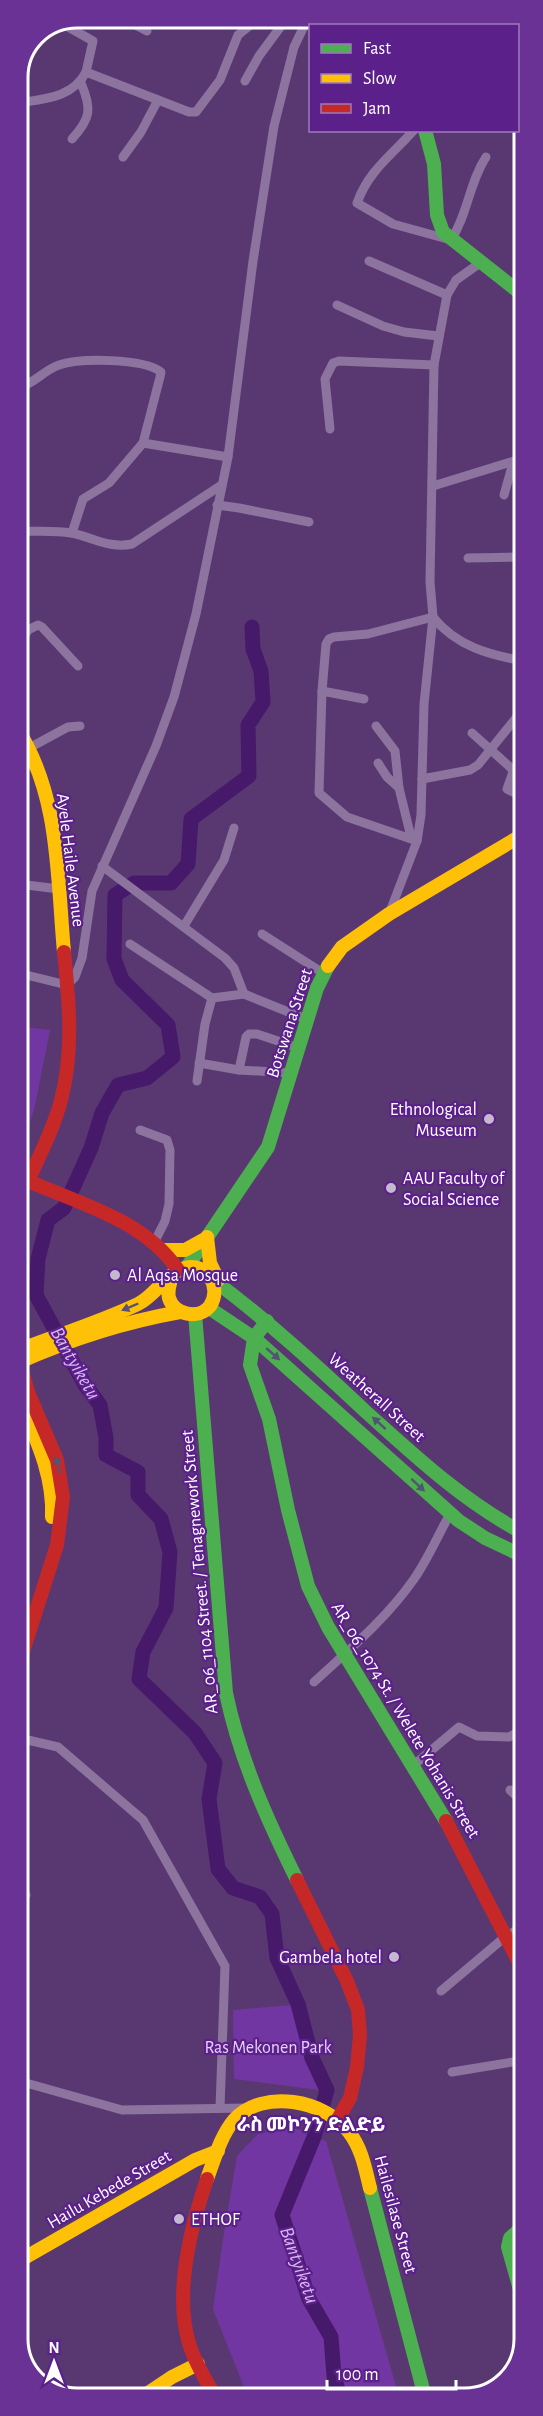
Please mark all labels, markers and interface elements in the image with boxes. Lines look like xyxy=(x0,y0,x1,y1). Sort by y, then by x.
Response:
legend xyxy=(309,24,519,132)
text: Fast xyxy=(363,40,391,58)
text: Slow xyxy=(363,70,396,88)
text: Jam xyxy=(363,100,391,118)
street label: Ayele Haile Avenue xyxy=(53,792,87,928)
street label: Botswana Street xyxy=(264,966,316,1080)
place label: Ethnological Museum xyxy=(390,1101,477,1140)
marker: Ethnological Museum xyxy=(482,1112,496,1126)
place label: AAU Faculty of Social Science xyxy=(403,1170,506,1209)
marker: AAU Faculty of Social Science xyxy=(384,1181,398,1195)
place label: Al Aqsa Mosque xyxy=(127,1267,238,1285)
marker: Al Aqsa Mosque xyxy=(108,1268,122,1282)
one-way arrow xyxy=(121,1303,139,1312)
water label: Bantyiketu xyxy=(46,1324,104,1403)
one-way arrow xyxy=(265,1347,280,1360)
street label: Weatherall Street xyxy=(324,1350,428,1446)
one-way arrow xyxy=(372,1416,386,1430)
street label: AR_06_1104 Street. / Tenagnework Street xyxy=(179,1429,221,1715)
one-way arrow xyxy=(52,1456,62,1474)
one-way arrow xyxy=(410,1478,425,1491)
street label: AR_06_1074 St. / Welete Yohanis Street xyxy=(327,1599,483,1842)
place label: Gambela hotel xyxy=(279,1949,382,1967)
marker: Gambela hotel xyxy=(387,1950,401,1964)
park label: Ras Mekonen Park xyxy=(204,2039,332,2057)
district label: ራስ መኮንን ድልድይ xyxy=(237,2115,385,2135)
street label: Hailu Kebede Street xyxy=(45,2147,175,2233)
street label: Hailesilase Street xyxy=(371,2153,420,2275)
place label: ETHOF xyxy=(191,2211,240,2229)
marker: ETHOF xyxy=(172,2212,186,2226)
water label: Bantyiketu xyxy=(276,2224,322,2306)
north arrow xyxy=(24,2332,84,2392)
text: N xyxy=(48,2340,60,2356)
scale bar xyxy=(327,2353,456,2391)
text: 100 m xyxy=(336,2366,379,2384)

